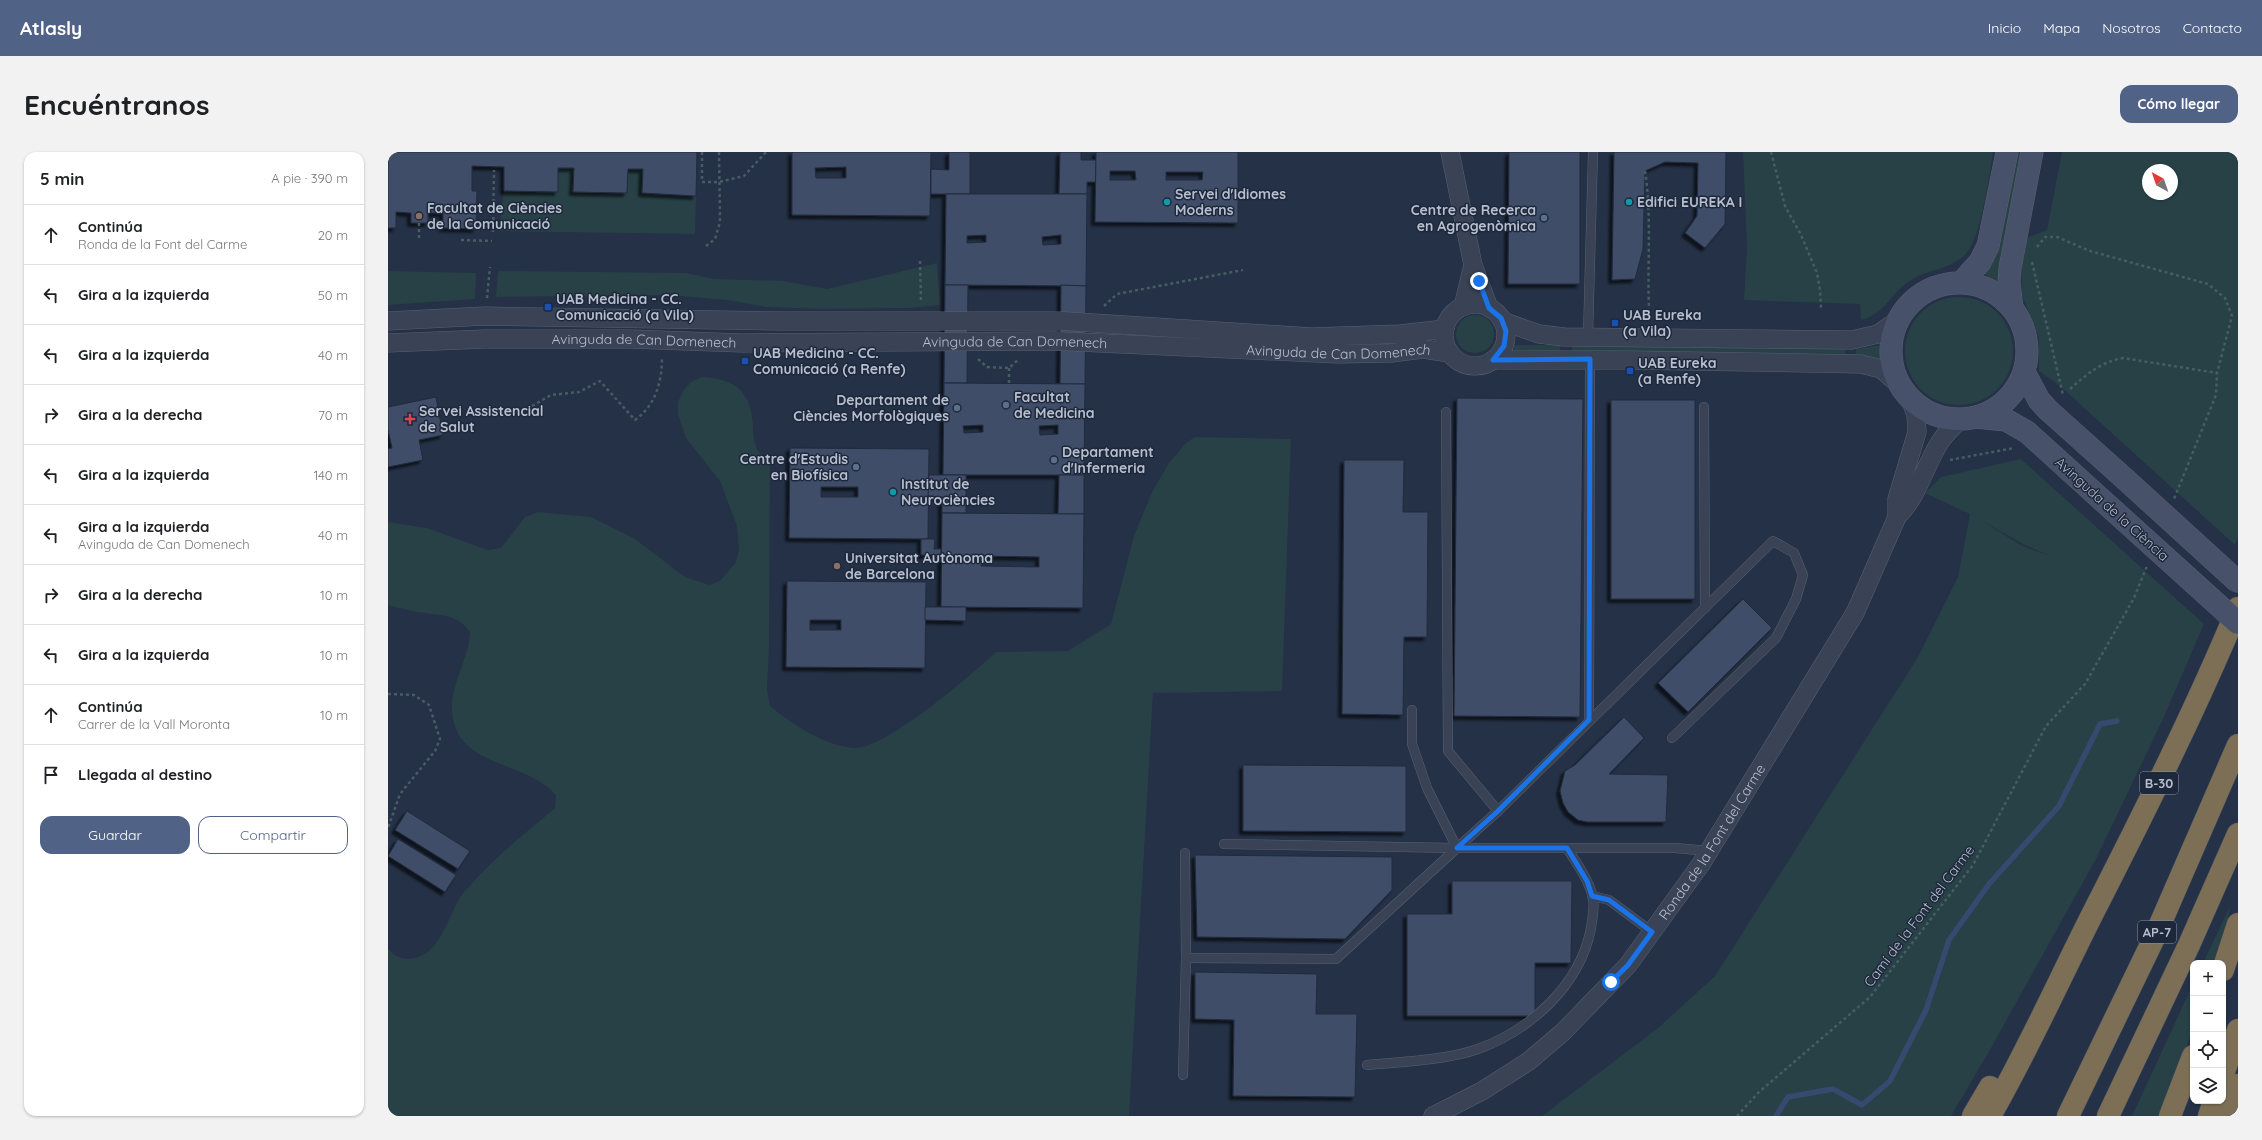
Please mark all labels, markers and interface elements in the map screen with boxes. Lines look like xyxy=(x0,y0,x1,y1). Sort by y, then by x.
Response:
text: Atlasly xyxy=(20,16,82,40)
text: Inicio xyxy=(1988,19,2021,37)
text: Mapa xyxy=(2043,19,2080,37)
text: Nosotros xyxy=(2102,19,2161,37)
text: Contacto xyxy=(2183,19,2242,37)
button: Cómo llegar xyxy=(2120,85,2238,123)
text: Encuéntranos xyxy=(24,87,209,122)
north arrow xyxy=(2142,164,2178,200)
text: 5 min xyxy=(40,168,84,189)
text: A pie · 390 m xyxy=(271,170,348,186)
place label: Servei d'Idiomes Moderns xyxy=(1175,185,1286,219)
place label: Edifici EUREKA I xyxy=(1637,193,1742,211)
marker: Servei d'Idiomes Moderns xyxy=(1162,197,1172,207)
marker: Edifici EUREKA I xyxy=(1624,197,1634,207)
place label: Facultat de Ciències de la Comunicació xyxy=(427,199,562,233)
place label: Centre de Recerca en Agrogenòmica xyxy=(1411,201,1536,235)
marker: Facultat de Ciències de la Comunicació xyxy=(414,211,424,221)
marker: Centre de Recerca en Agrogenòmica xyxy=(1539,213,1549,223)
text: Continúa xyxy=(78,217,143,236)
icon: ahead xyxy=(40,224,62,246)
text: 20 m xyxy=(318,227,348,243)
text: Ronda de la Font del Carme xyxy=(78,236,247,252)
route end xyxy=(1470,272,1488,290)
icon: left xyxy=(40,284,62,306)
text: Gira a la izquierda xyxy=(78,285,210,304)
text: 50 m xyxy=(318,287,348,303)
place label: UAB Medicina - CC. Comunicació (a Vila) xyxy=(556,290,694,324)
marker: UAB Medicina - CC. Comunicació (a Vila) xyxy=(543,302,553,312)
place label: UAB Eureka (a Vila) xyxy=(1623,306,1702,340)
marker: UAB Eureka (a Vila) xyxy=(1610,318,1620,328)
street label: Avinguda de Can Domenech xyxy=(551,330,737,352)
street label: Avinguda de Can Domenech xyxy=(922,332,1108,352)
street label: Avinguda de Can Domenech xyxy=(1246,340,1432,363)
icon: left xyxy=(40,344,62,366)
place label: UAB Medicina - CC. Comunicació (a Renfe) xyxy=(753,344,905,378)
text: Gira a la izquierda xyxy=(78,345,210,364)
text: 40 m xyxy=(318,347,348,363)
place label: UAB Eureka (a Renfe) xyxy=(1638,354,1717,388)
marker: UAB Medicina - CC. Comunicació (a Renfe) xyxy=(740,356,750,366)
marker: UAB Eureka (a Renfe) xyxy=(1625,366,1635,376)
place label: Facultat de Medicina xyxy=(1014,388,1095,422)
place label: Departament de Ciències Morfològiques xyxy=(793,391,949,425)
marker: Facultat de Medicina xyxy=(1001,400,1011,410)
place label: Servei Assistencial de Salut xyxy=(419,402,544,436)
marker: Departament de Ciències Morfològiques xyxy=(952,403,962,413)
icon: right xyxy=(40,404,62,426)
text: Gira a la derecha xyxy=(78,405,203,424)
text: 70 m xyxy=(318,407,348,423)
marker: Servei Assistencial de Salut xyxy=(404,413,416,425)
place label: Departament d'Infermeria xyxy=(1062,443,1154,477)
place label: Centre d'Estudis en Biofísica xyxy=(740,450,848,484)
street label: Avinguda de la Ciència xyxy=(2051,453,2173,565)
marker: Departament d'Infermeria xyxy=(1049,455,1059,465)
marker: Centre d'Estudis en Biofísica xyxy=(851,462,861,472)
icon: left xyxy=(40,464,62,486)
text: Gira a la izquierda xyxy=(78,465,210,484)
text: 140 m xyxy=(313,467,348,483)
place label: Institut de Neurociències xyxy=(901,475,995,509)
marker: Institut de Neurociències xyxy=(888,487,898,497)
text: Gira a la izquierda xyxy=(78,517,210,536)
icon: left xyxy=(40,524,62,546)
text: 40 m xyxy=(318,527,348,543)
text: Avinguda de Can Domenech xyxy=(78,536,250,552)
place label: Universitat Autònoma de Barcelona xyxy=(845,549,993,583)
marker: Universitat Autònoma de Barcelona xyxy=(832,561,842,571)
icon: right xyxy=(40,584,62,606)
text: Gira a la derecha xyxy=(78,585,203,604)
text: 10 m xyxy=(320,587,348,603)
icon: left xyxy=(40,644,62,666)
text: Gira a la izquierda xyxy=(78,645,210,664)
text: 10 m xyxy=(320,647,348,663)
text: Continúa xyxy=(78,697,143,716)
icon: ahead xyxy=(40,704,62,726)
text: 10 m xyxy=(320,707,348,723)
text: Carrer de la Vall Moronta xyxy=(78,716,230,732)
street label: Ronda de la Font del Carme xyxy=(1655,760,1769,923)
icon: arrive xyxy=(40,764,62,786)
text: Llegada al destino xyxy=(78,765,212,784)
road number: B-30 xyxy=(2140,772,2178,794)
button: Guardar xyxy=(40,816,190,854)
button: Compartir xyxy=(198,816,348,854)
street label: Camí de la Font del Carme xyxy=(1860,841,1978,990)
road number: AP-7 xyxy=(2138,921,2176,943)
map controls xyxy=(2190,960,2226,1104)
button: + xyxy=(2190,960,2226,996)
route start xyxy=(1602,973,1620,991)
button: − xyxy=(2190,996,2226,1032)
button: locate xyxy=(2190,1032,2226,1068)
button: layers xyxy=(2190,1068,2226,1104)

